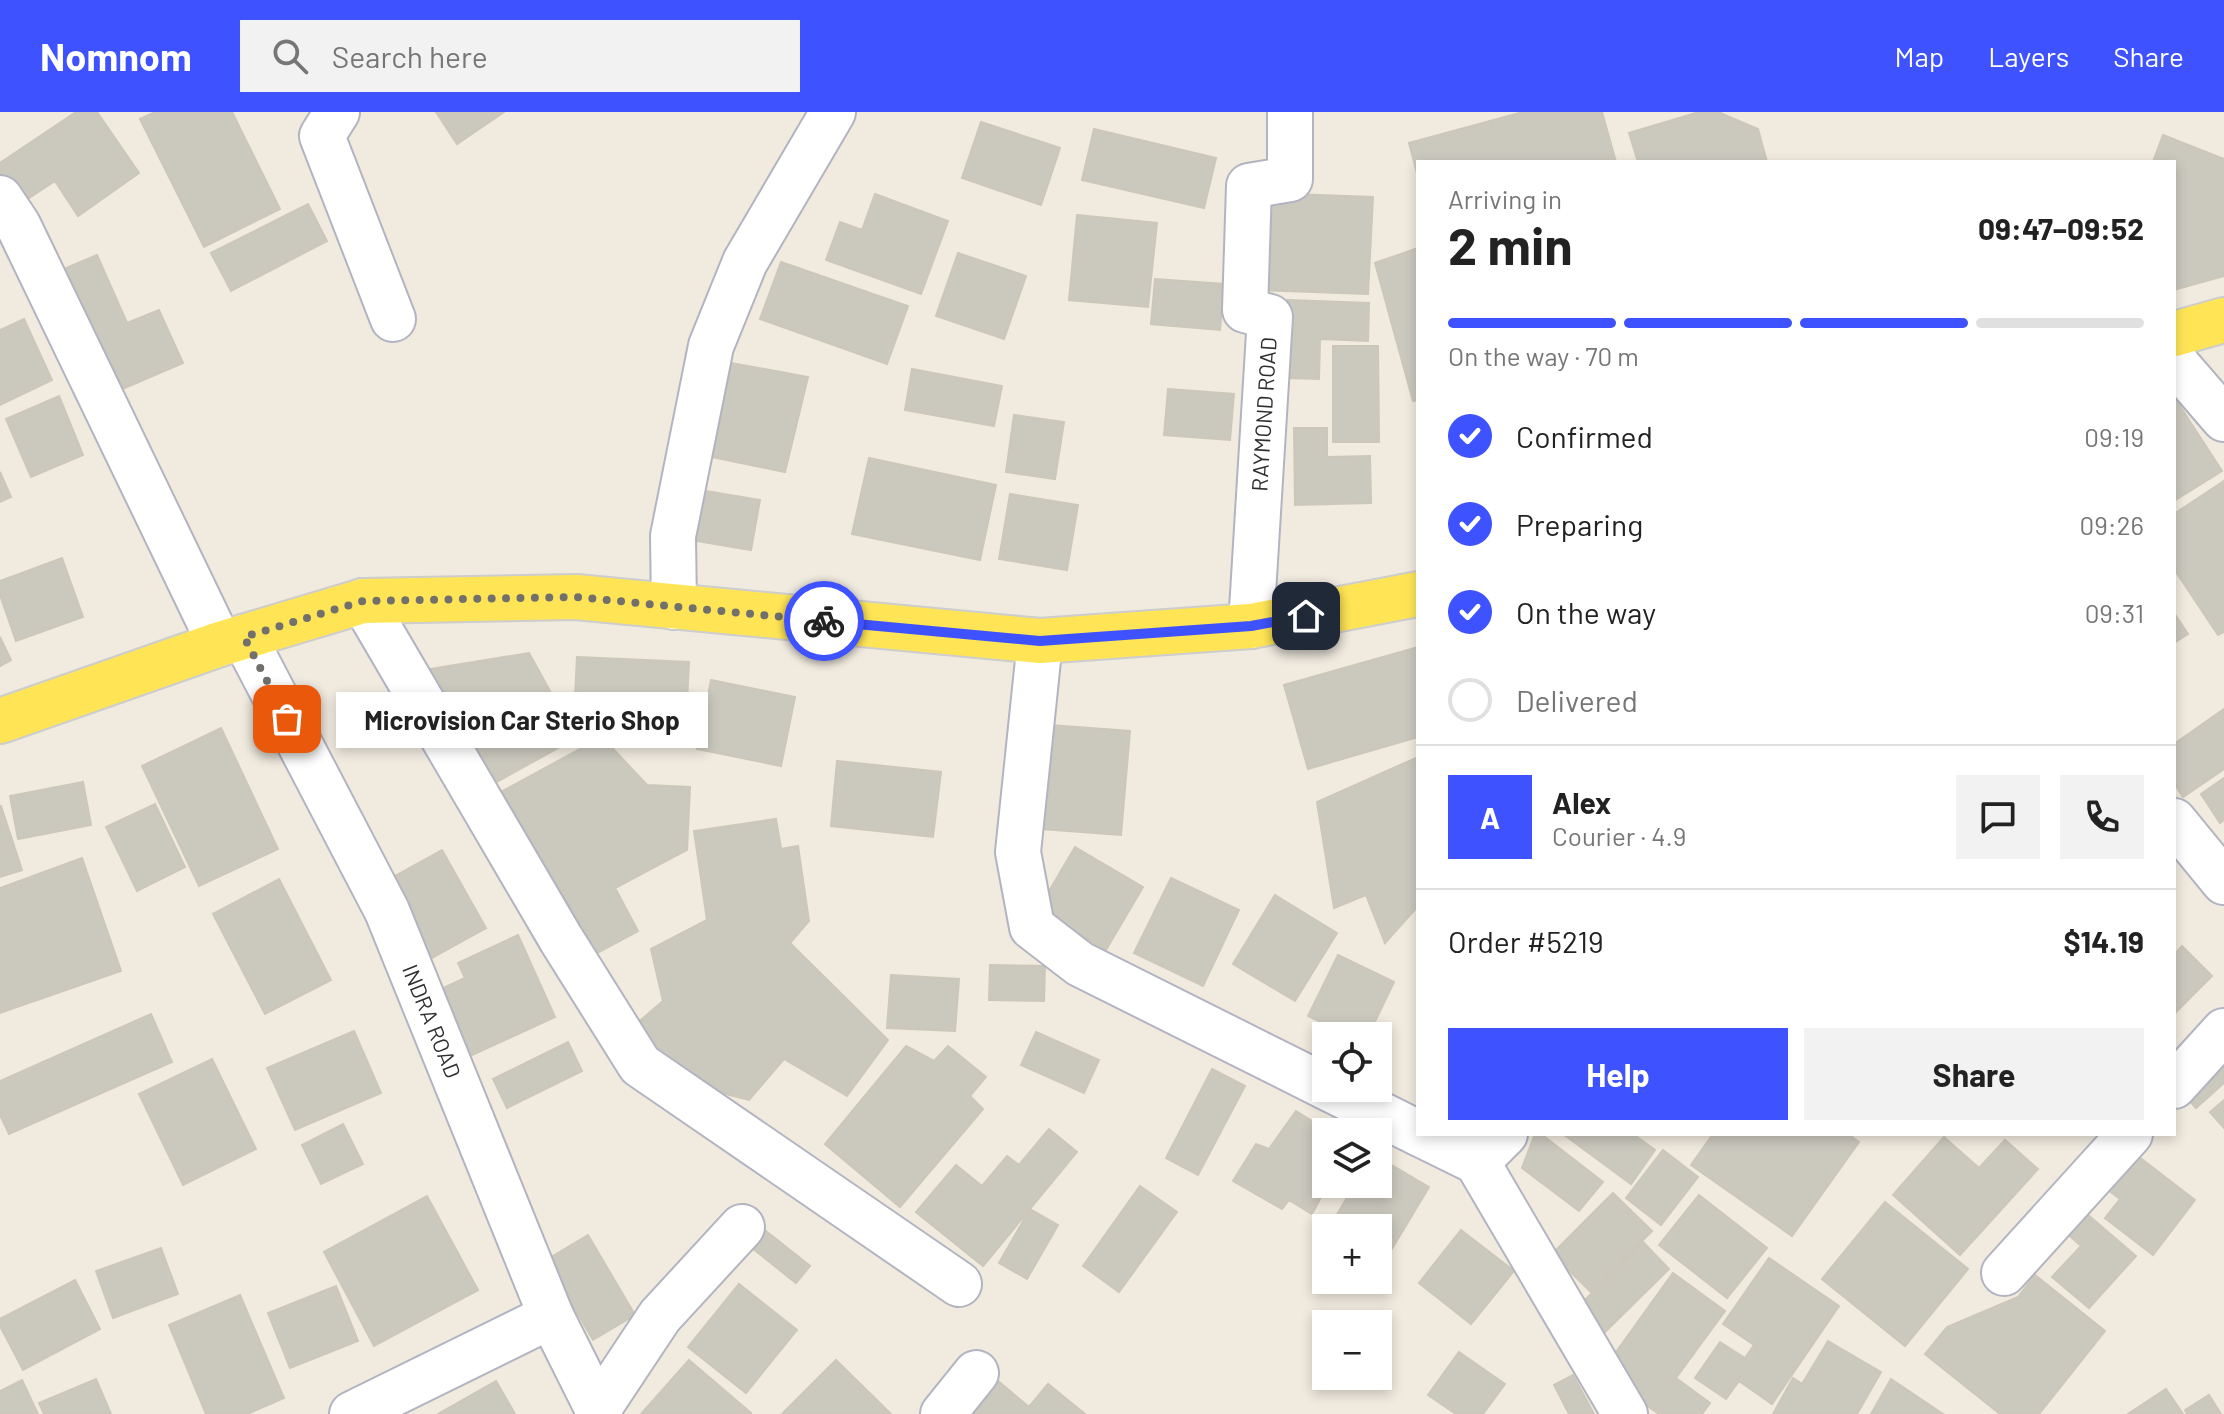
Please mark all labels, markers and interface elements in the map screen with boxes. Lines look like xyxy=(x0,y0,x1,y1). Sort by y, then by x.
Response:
search box xyxy=(240,20,800,92)
text: Nomnom xyxy=(40,33,192,79)
icon: search xyxy=(268,34,312,78)
text: Search here xyxy=(332,38,488,74)
text: Map xyxy=(1894,39,1944,73)
text: Layers xyxy=(1988,39,2069,73)
text: Share xyxy=(2113,39,2184,73)
text: Arriving in xyxy=(1448,183,1562,214)
text: 09:47–09:52 xyxy=(1978,210,2144,246)
text: 2 min xyxy=(1448,213,1573,275)
street label: RAYMOND ROAD xyxy=(1245,336,1281,492)
text: On the way · 70 m xyxy=(1448,340,1639,371)
icon: check xyxy=(1448,414,1492,458)
text: Confirmed xyxy=(1516,418,1653,454)
text: 09:19 xyxy=(2084,421,2144,452)
icon: check xyxy=(1448,502,1492,546)
text: Preparing xyxy=(1516,506,1643,542)
text: 09:26 xyxy=(2080,509,2144,540)
courier xyxy=(784,581,864,661)
pin xyxy=(1272,582,1340,650)
icon: check xyxy=(1448,590,1492,634)
icon: home xyxy=(1284,594,1328,638)
text: On the way xyxy=(1516,594,1656,630)
text: 09:31 xyxy=(2085,597,2144,628)
icon: bike xyxy=(802,599,846,643)
text: Delivered xyxy=(1516,682,1638,718)
pin xyxy=(253,685,321,753)
callout: Microvision Car Sterio Shop xyxy=(335,691,707,747)
icon: bag xyxy=(265,697,309,741)
text: Microvision Car Sterio Shop xyxy=(364,704,680,735)
button: chat xyxy=(1956,775,2040,859)
button: phone xyxy=(2060,775,2144,859)
text: Alex xyxy=(1552,784,1611,820)
text: A xyxy=(1480,799,1500,835)
text: Courier · 4.9 xyxy=(1552,820,1686,851)
text: Order #5219 xyxy=(1448,923,1604,959)
text: $14.19 xyxy=(2063,923,2144,959)
street label: INDRA ROAD xyxy=(398,960,467,1081)
map controls xyxy=(1312,1022,1392,1390)
button: locate xyxy=(1312,1022,1392,1102)
button: Help xyxy=(1448,1028,1788,1120)
button: Share xyxy=(1804,1028,2144,1120)
button: layers xyxy=(1312,1118,1392,1198)
button: + xyxy=(1312,1214,1392,1294)
button: − xyxy=(1312,1310,1392,1390)

